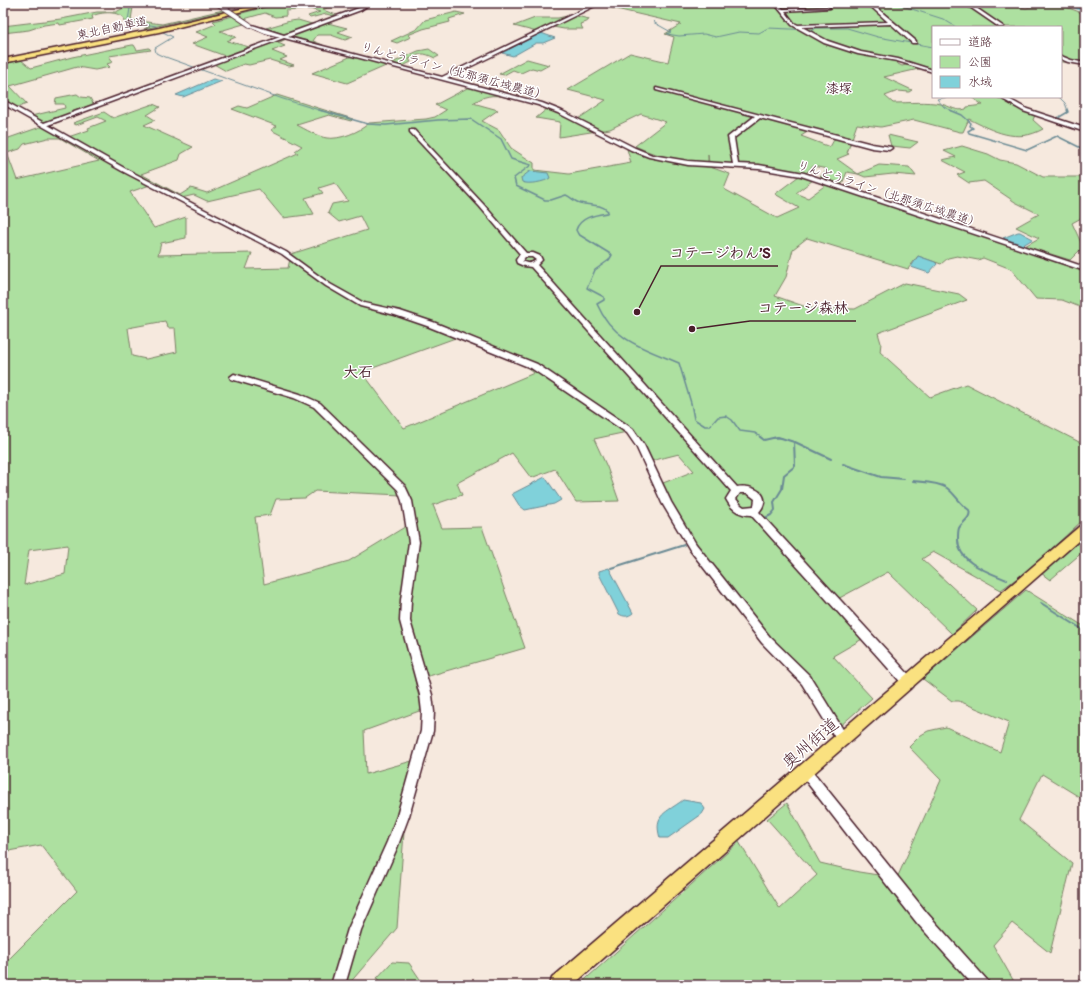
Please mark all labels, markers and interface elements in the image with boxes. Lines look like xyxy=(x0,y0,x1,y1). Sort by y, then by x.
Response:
street label: 東北自動車道 xyxy=(75,14,149,42)
legend xyxy=(932,26,1062,98)
text: 道路 xyxy=(968,35,992,49)
street label: りんどうライン（北那須広域農道） xyxy=(360,39,548,103)
text: 公園 xyxy=(968,55,992,69)
text: 水域 xyxy=(968,75,992,89)
district label: 漆塚 xyxy=(826,81,852,96)
street label: りんどうライン（北那須広域農道） xyxy=(796,158,982,230)
callout: コテージわん’S xyxy=(661,239,778,266)
text: コテージわん’S xyxy=(669,244,771,262)
callout: コテージ森林 xyxy=(750,294,856,321)
text: コテージ森林 xyxy=(758,299,848,317)
district label: 大石 xyxy=(343,363,373,381)
street label: 奥州街道 xyxy=(778,713,842,773)

